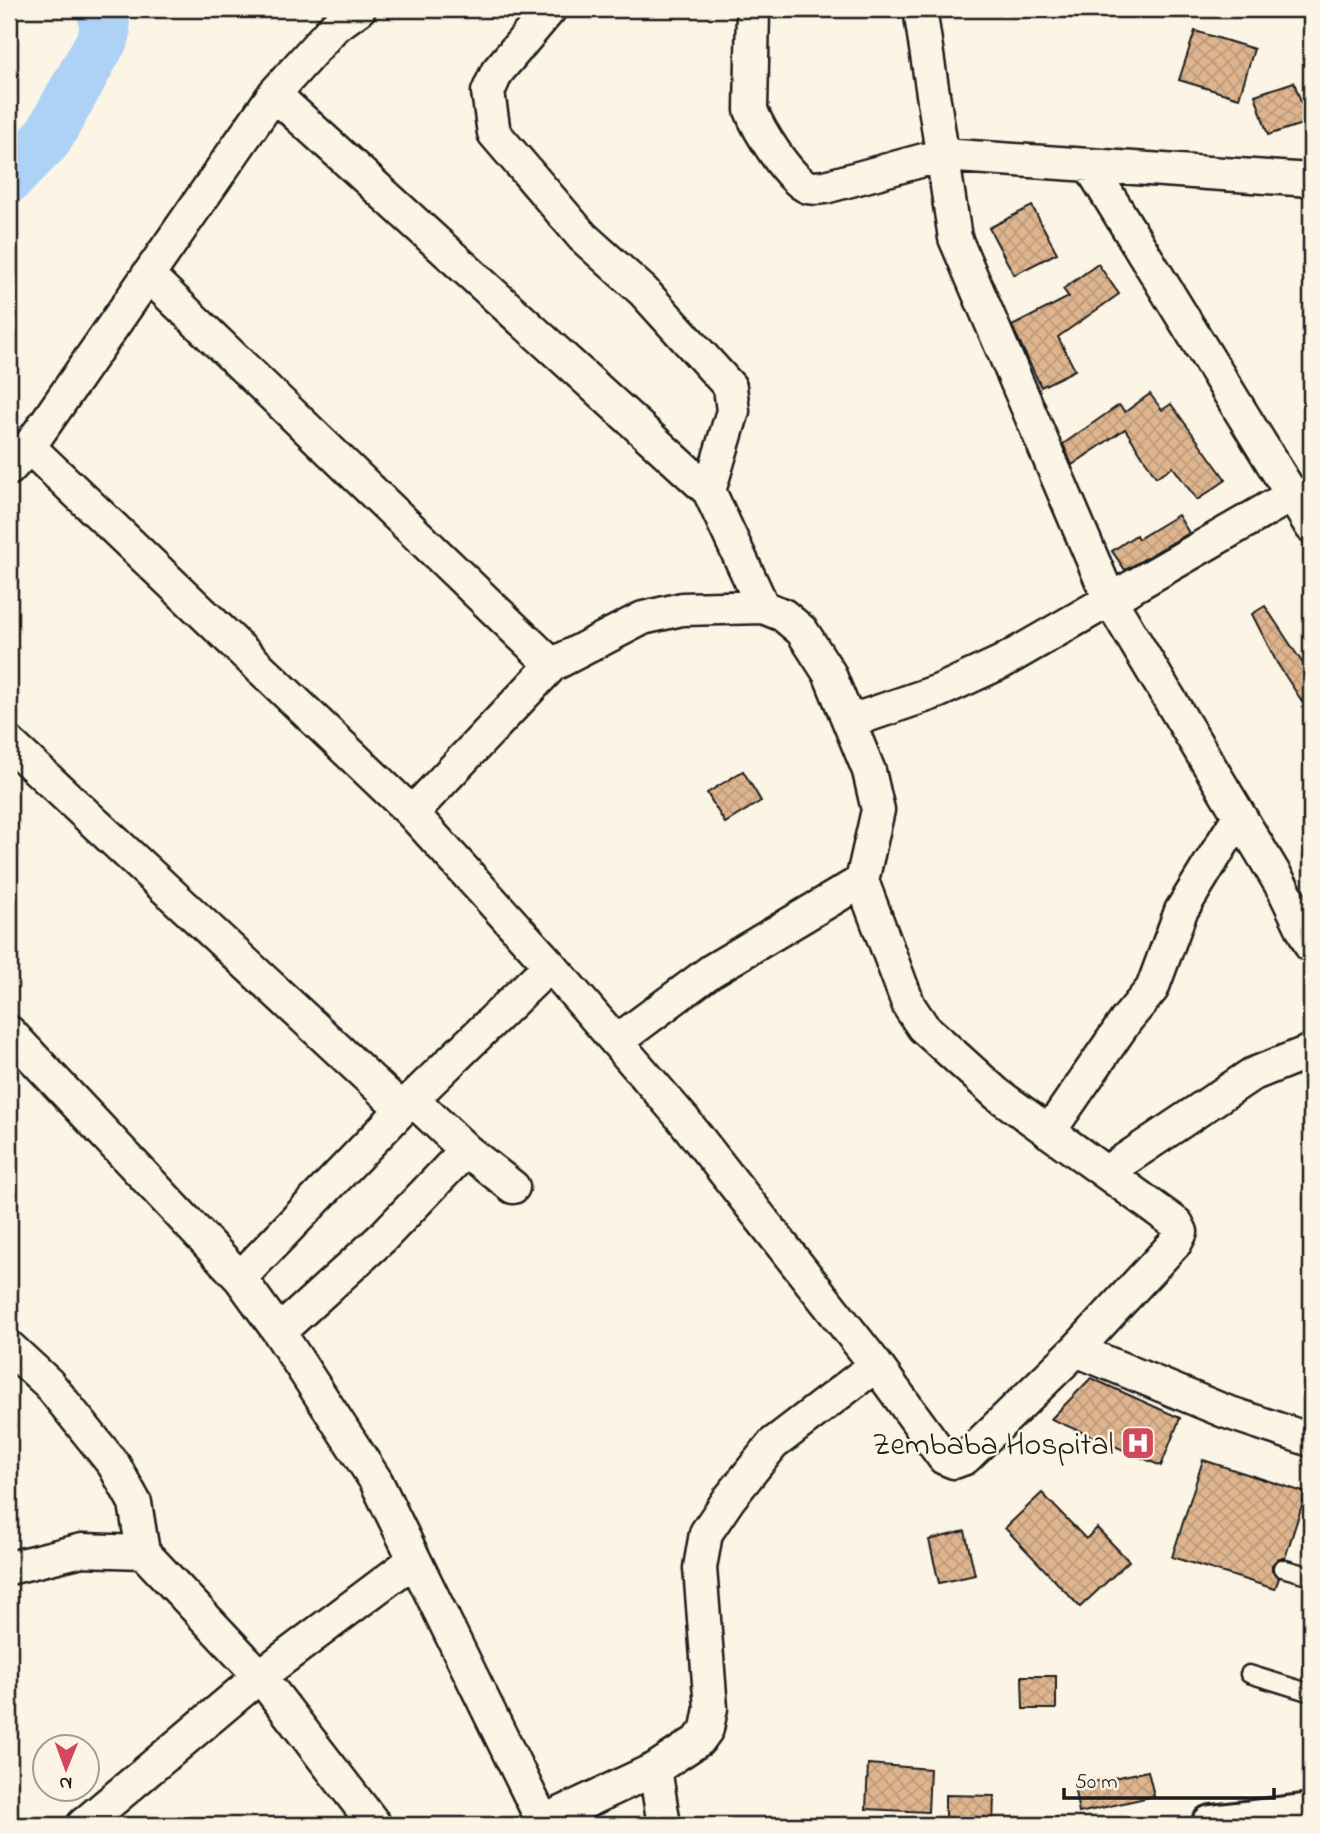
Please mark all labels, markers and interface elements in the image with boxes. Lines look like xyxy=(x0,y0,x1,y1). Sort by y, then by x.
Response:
place label: Zembaba Hospital xyxy=(872,1423,1114,1470)
hospital icon: Zembaba Hospital xyxy=(1119,1424,1157,1462)
north arrow xyxy=(32,1732,102,1802)
scale bar xyxy=(1064,1757,1274,1801)
text: 50 m xyxy=(1075,1768,1118,1798)
text: N xyxy=(59,1769,72,1796)

